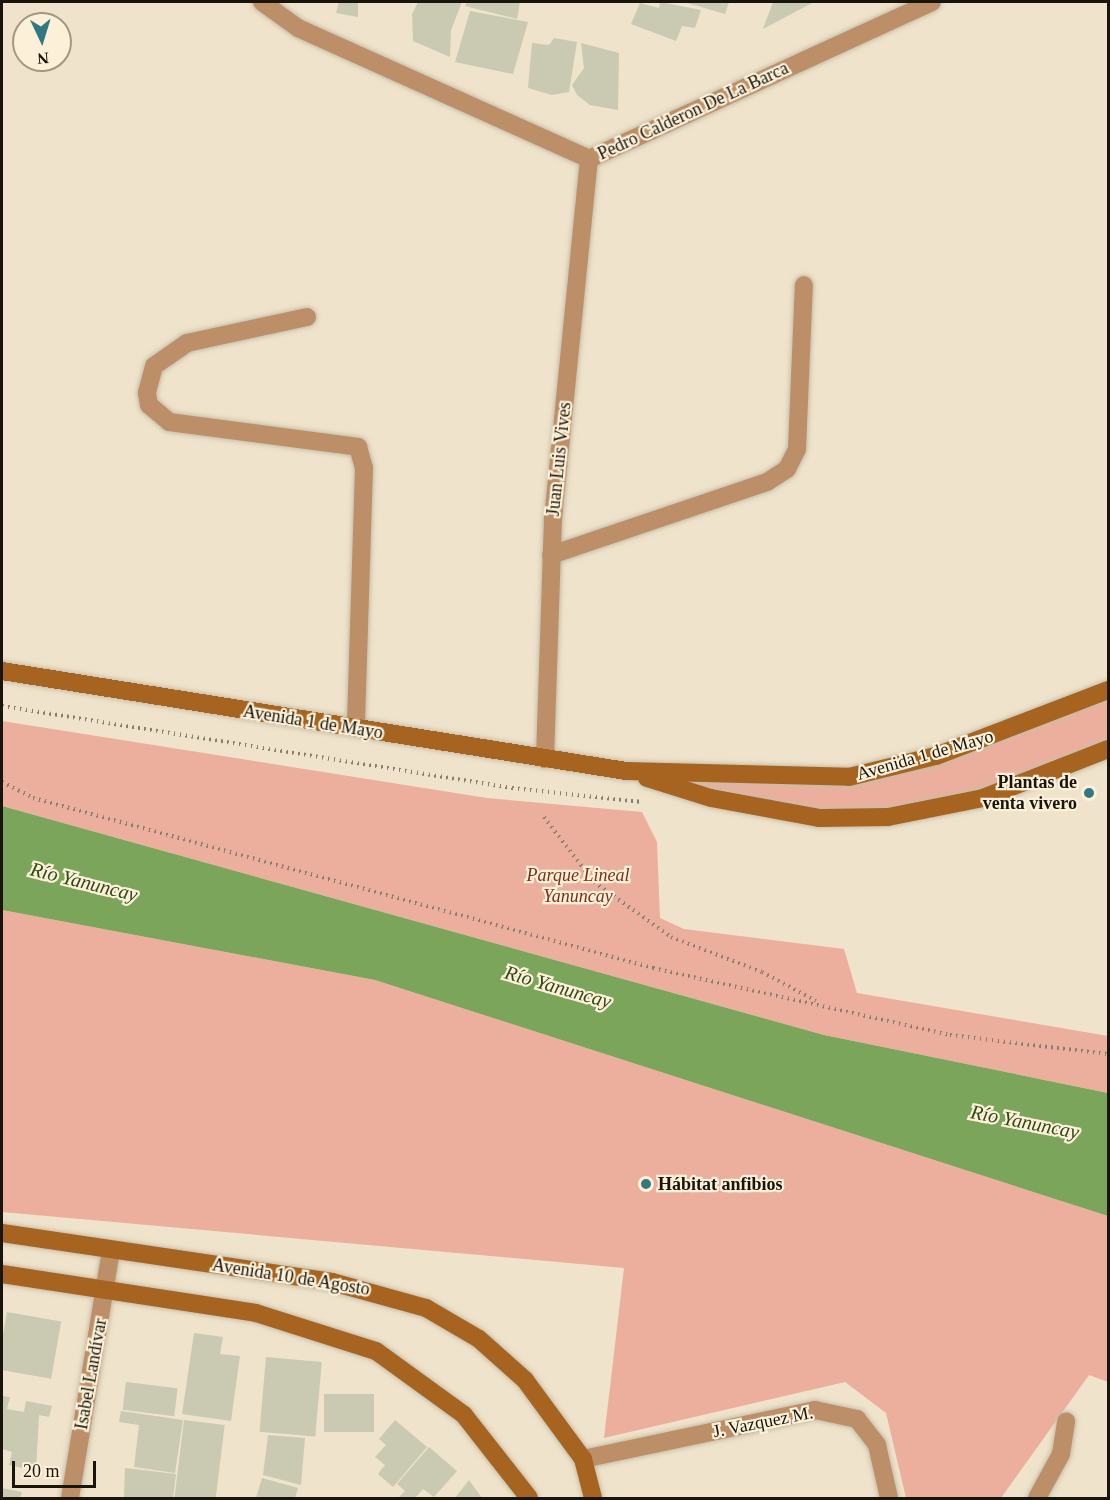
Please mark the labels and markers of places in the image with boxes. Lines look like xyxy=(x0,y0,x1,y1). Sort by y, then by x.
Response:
place label: Plantas de venta vivero xyxy=(983,772,1077,814)
marker: Plantas de venta vivero xyxy=(1082,786,1096,800)
place label: Hábitat anfibios xyxy=(658,1173,783,1195)
marker: Hábitat anfibios xyxy=(639,1177,653,1191)

